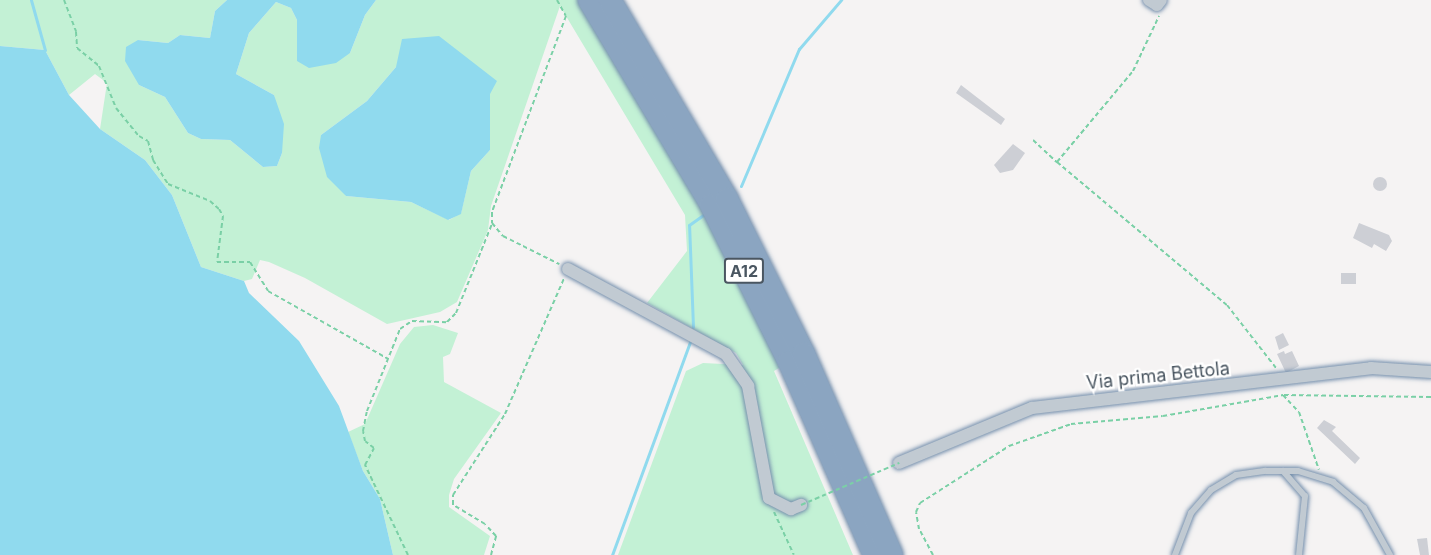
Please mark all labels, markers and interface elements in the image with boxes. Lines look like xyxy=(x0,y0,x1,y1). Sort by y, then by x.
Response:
road number: A12 xyxy=(723,258,765,284)
street label: Via prima Bettola xyxy=(1085,358,1231,394)

